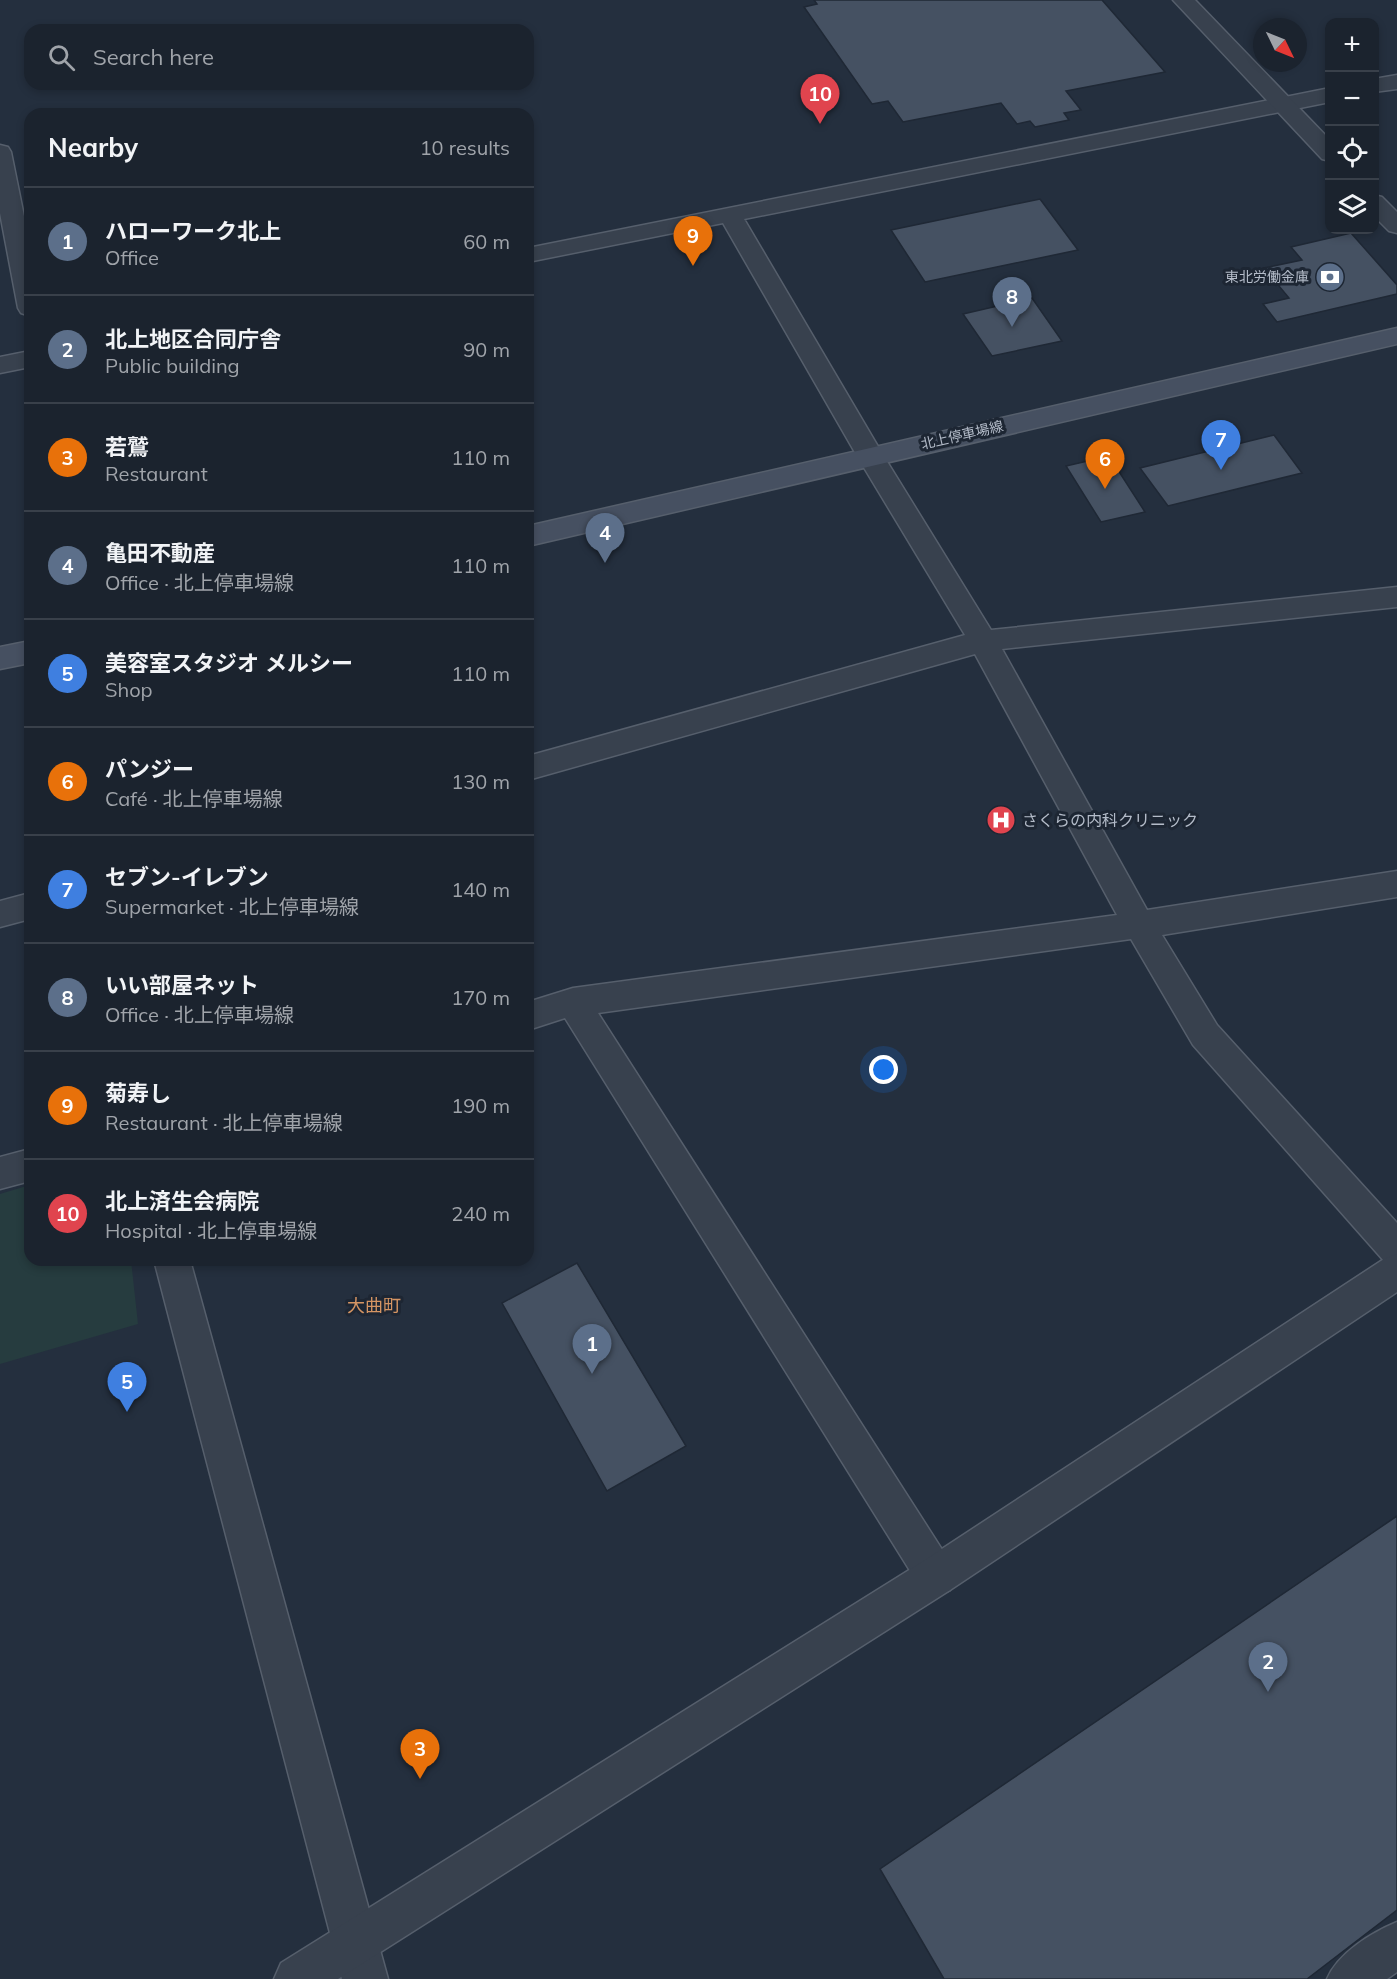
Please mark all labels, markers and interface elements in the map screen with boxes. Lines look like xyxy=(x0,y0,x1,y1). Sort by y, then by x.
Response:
north arrow xyxy=(1253,18,1307,72)
map controls xyxy=(1325,18,1379,234)
button: + xyxy=(1325,18,1379,72)
search box xyxy=(24,24,534,90)
icon: search xyxy=(45,41,78,74)
text: Search here xyxy=(93,43,214,71)
button: − xyxy=(1325,72,1379,126)
pin: 10 xyxy=(800,74,840,124)
button: locate xyxy=(1325,126,1379,180)
text: Nearby xyxy=(48,131,138,164)
text: 10 results xyxy=(420,135,510,160)
button: layers xyxy=(1325,180,1379,234)
pin: 9 xyxy=(674,216,712,266)
text: ハローワーク北上 xyxy=(105,217,281,245)
text: 1 xyxy=(62,229,74,254)
text: 60 m xyxy=(463,229,510,254)
text: Office xyxy=(105,245,159,270)
bank icon: 東北労働金庫 xyxy=(1314,261,1346,293)
place label: 東北労働金庫 xyxy=(1225,268,1309,286)
pin: 8 xyxy=(992,278,1032,327)
text: 北上地区合同庁舎 xyxy=(105,325,281,353)
text: 2 xyxy=(62,337,74,362)
text: 90 m xyxy=(463,337,510,362)
text: Public building xyxy=(105,353,240,378)
street label: 北上停車場線 xyxy=(919,417,1005,453)
pin: 7 xyxy=(1202,420,1240,470)
text: 若鷲 xyxy=(105,433,149,461)
pin: 6 xyxy=(1086,440,1124,489)
text: 3 xyxy=(62,445,74,470)
text: 110 m xyxy=(451,445,510,470)
text: Restaurant xyxy=(105,461,208,486)
pin: 4 xyxy=(586,514,624,563)
text: 亀田不動産 xyxy=(105,539,215,567)
text: 4 xyxy=(62,553,74,578)
text: 110 m xyxy=(451,553,510,578)
text: Office · 北上停車場線 xyxy=(105,570,294,595)
text: 美容室スタジオ メルシー xyxy=(105,649,353,677)
text: 5 xyxy=(62,661,74,686)
text: 110 m xyxy=(451,661,510,686)
text: Shop xyxy=(105,677,153,702)
text: パンジー xyxy=(105,755,194,783)
text: 6 xyxy=(62,769,74,794)
text: 130 m xyxy=(451,769,510,794)
text: Café · 北上停車場線 xyxy=(105,786,283,811)
hospital icon: さくらの内科クリニック xyxy=(985,804,1017,836)
place label: さくらの内科クリニック xyxy=(1022,810,1198,830)
text: セブン-イレブン xyxy=(105,863,269,891)
text: 7 xyxy=(62,877,74,902)
text: 140 m xyxy=(451,877,510,902)
text: Supermarket · 北上停車場線 xyxy=(105,894,359,919)
text: いい部屋ネット xyxy=(105,971,259,999)
text: 8 xyxy=(62,985,74,1010)
text: 170 m xyxy=(451,985,510,1010)
text: Office · 北上停車場線 xyxy=(105,1002,294,1027)
your location xyxy=(869,1055,898,1084)
text: 菊寿し xyxy=(105,1079,171,1107)
text: 9 xyxy=(62,1093,74,1118)
text: 190 m xyxy=(451,1093,510,1118)
text: Restaurant · 北上停車場線 xyxy=(105,1110,343,1135)
text: 北上済生会病院 xyxy=(105,1187,259,1215)
text: 10 xyxy=(56,1201,80,1226)
text: 240 m xyxy=(451,1201,510,1226)
text: Hospital · 北上停車場線 xyxy=(105,1218,317,1243)
district label: 大曲町 xyxy=(347,1294,401,1317)
pin: 1 xyxy=(572,1324,612,1374)
pin: 5 xyxy=(108,1362,146,1412)
pin: 2 xyxy=(1248,1642,1288,1692)
pin: 3 xyxy=(400,1730,440,1779)

